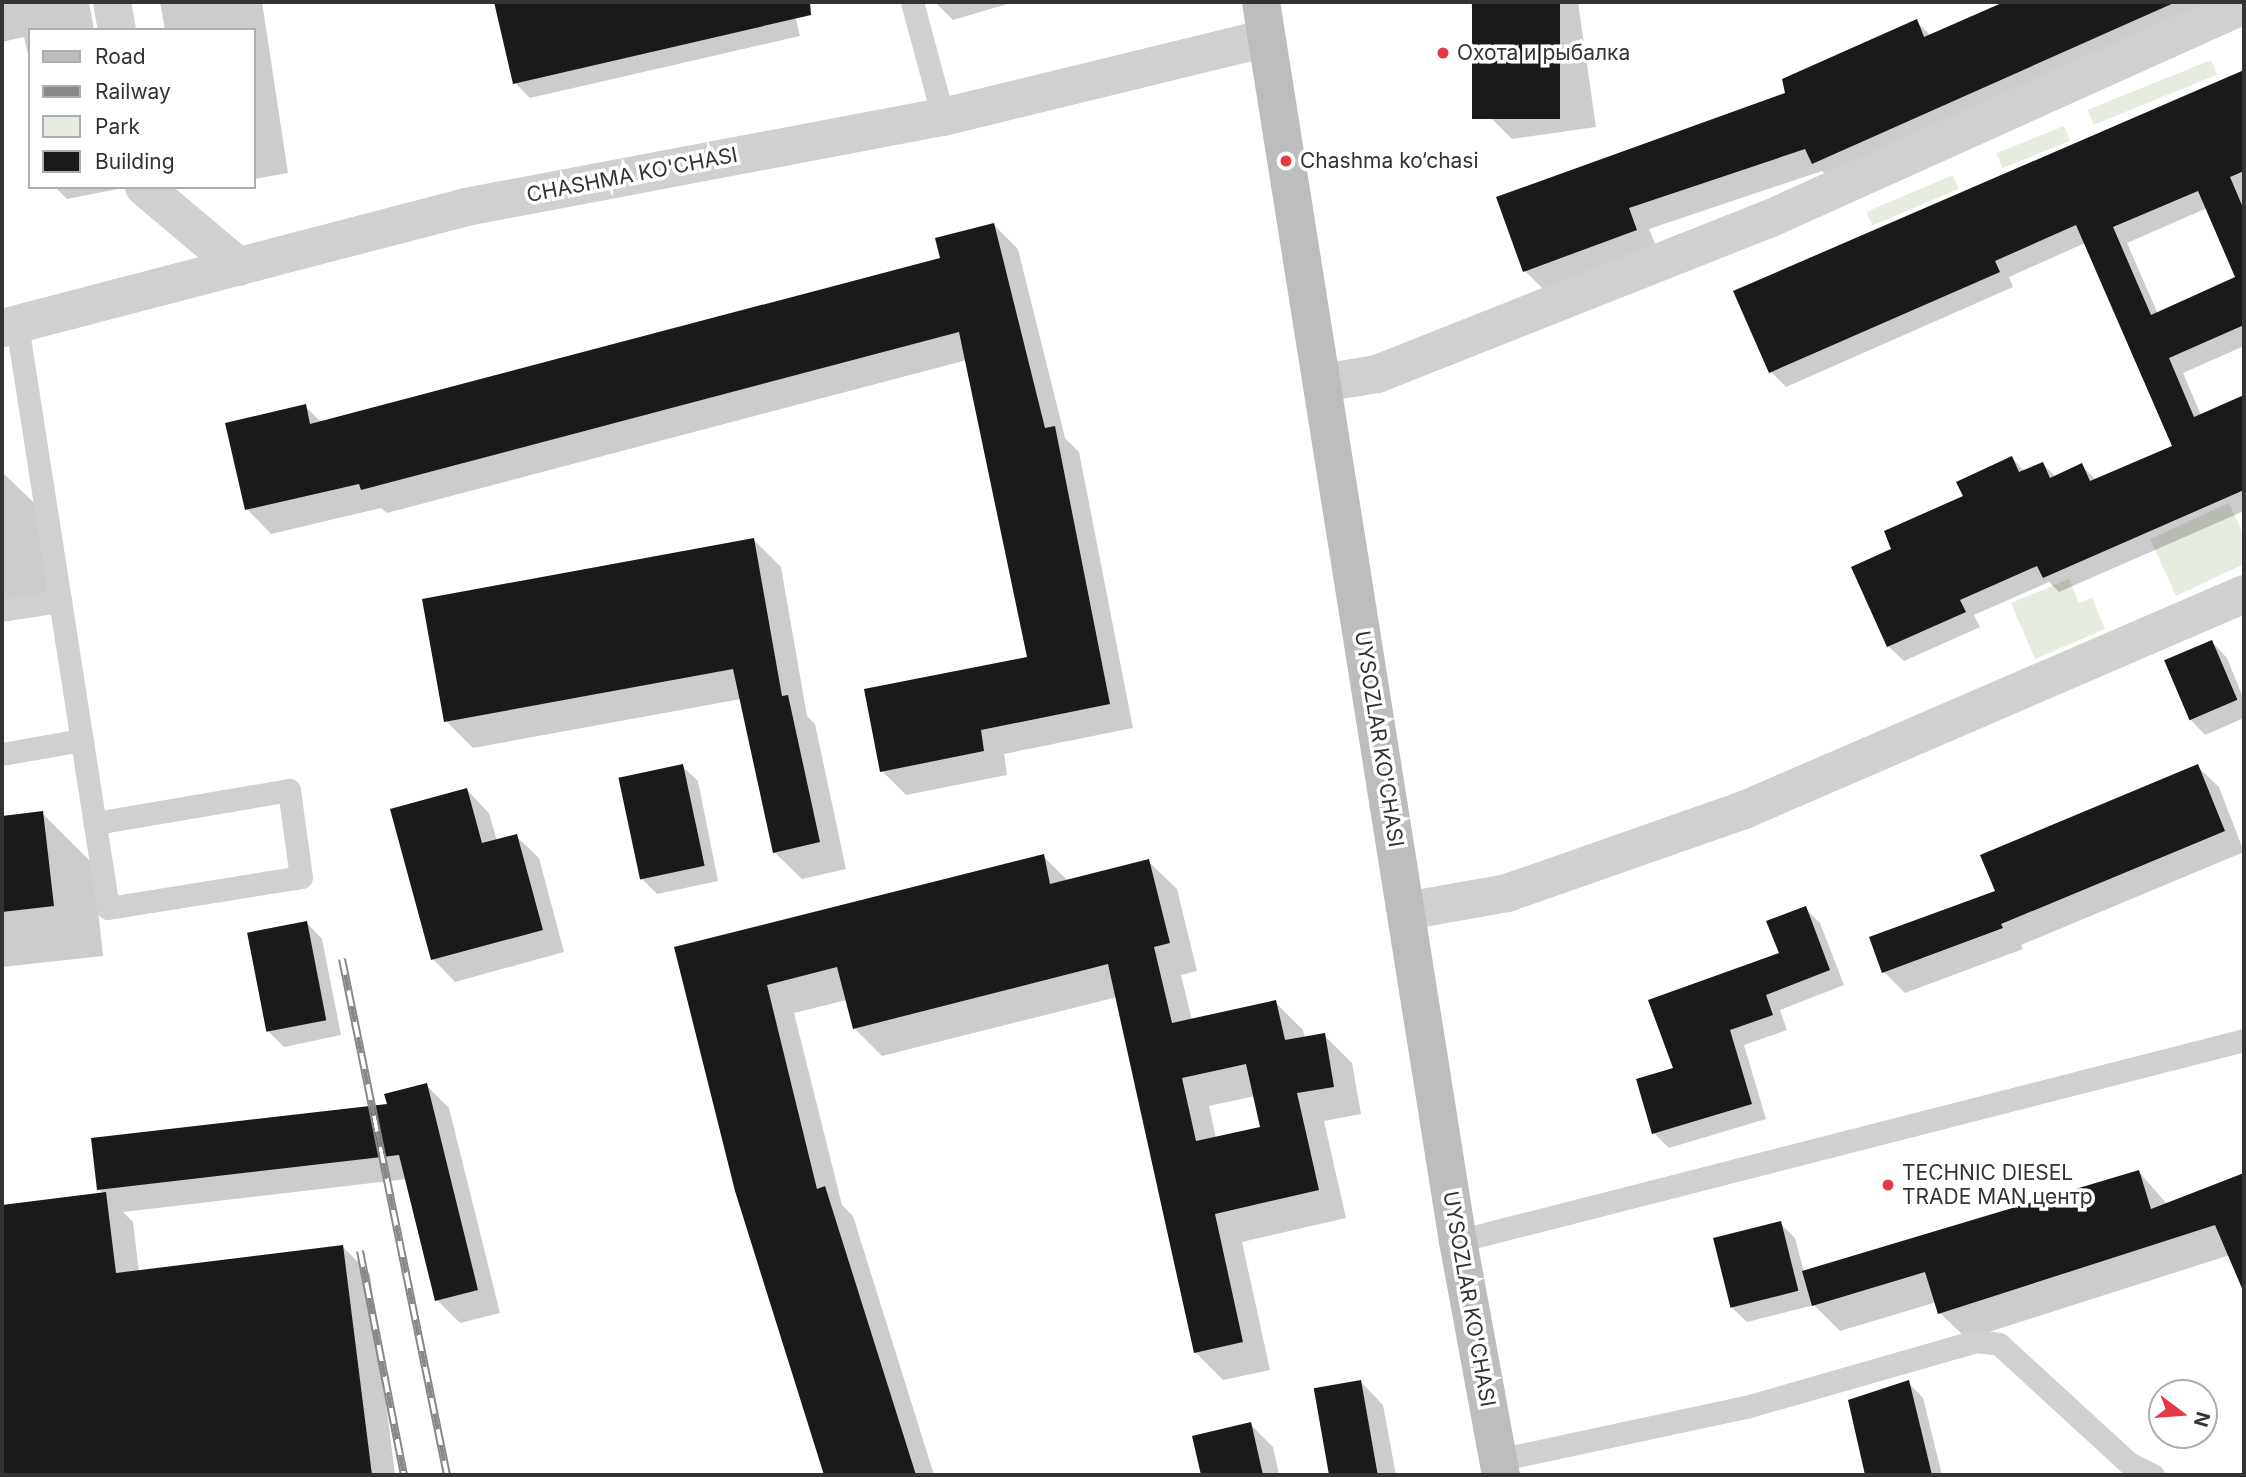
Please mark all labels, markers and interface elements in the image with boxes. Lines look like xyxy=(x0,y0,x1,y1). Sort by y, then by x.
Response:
legend xyxy=(28,28,256,189)
place label: Охота и рыбалка xyxy=(1457,40,1630,66)
text: Road xyxy=(95,44,146,69)
marker: Охота и рыбалка xyxy=(1435,45,1451,61)
text: Railway xyxy=(95,79,171,104)
text: Park xyxy=(95,114,140,139)
street label: CHASHMA KO'CHASI xyxy=(524,142,740,208)
place label: Chashma ko‘chasi xyxy=(1300,148,1479,174)
text: Building xyxy=(95,149,175,174)
marker: Chashma ko‘chasi xyxy=(1278,153,1294,169)
street label: UYSOZLAR KO'CHASI xyxy=(1349,629,1409,849)
place label: TECHNIC DIESEL TRADE MAN центр xyxy=(1902,1160,2093,1210)
marker: TECHNIC DIESEL TRADE MAN центр xyxy=(1880,1177,1896,1193)
street label: UYSOZLAR KO'CHASI xyxy=(1438,1189,1500,1409)
north arrow xyxy=(2148,1379,2218,1449)
text: N xyxy=(2189,1409,2215,1429)

